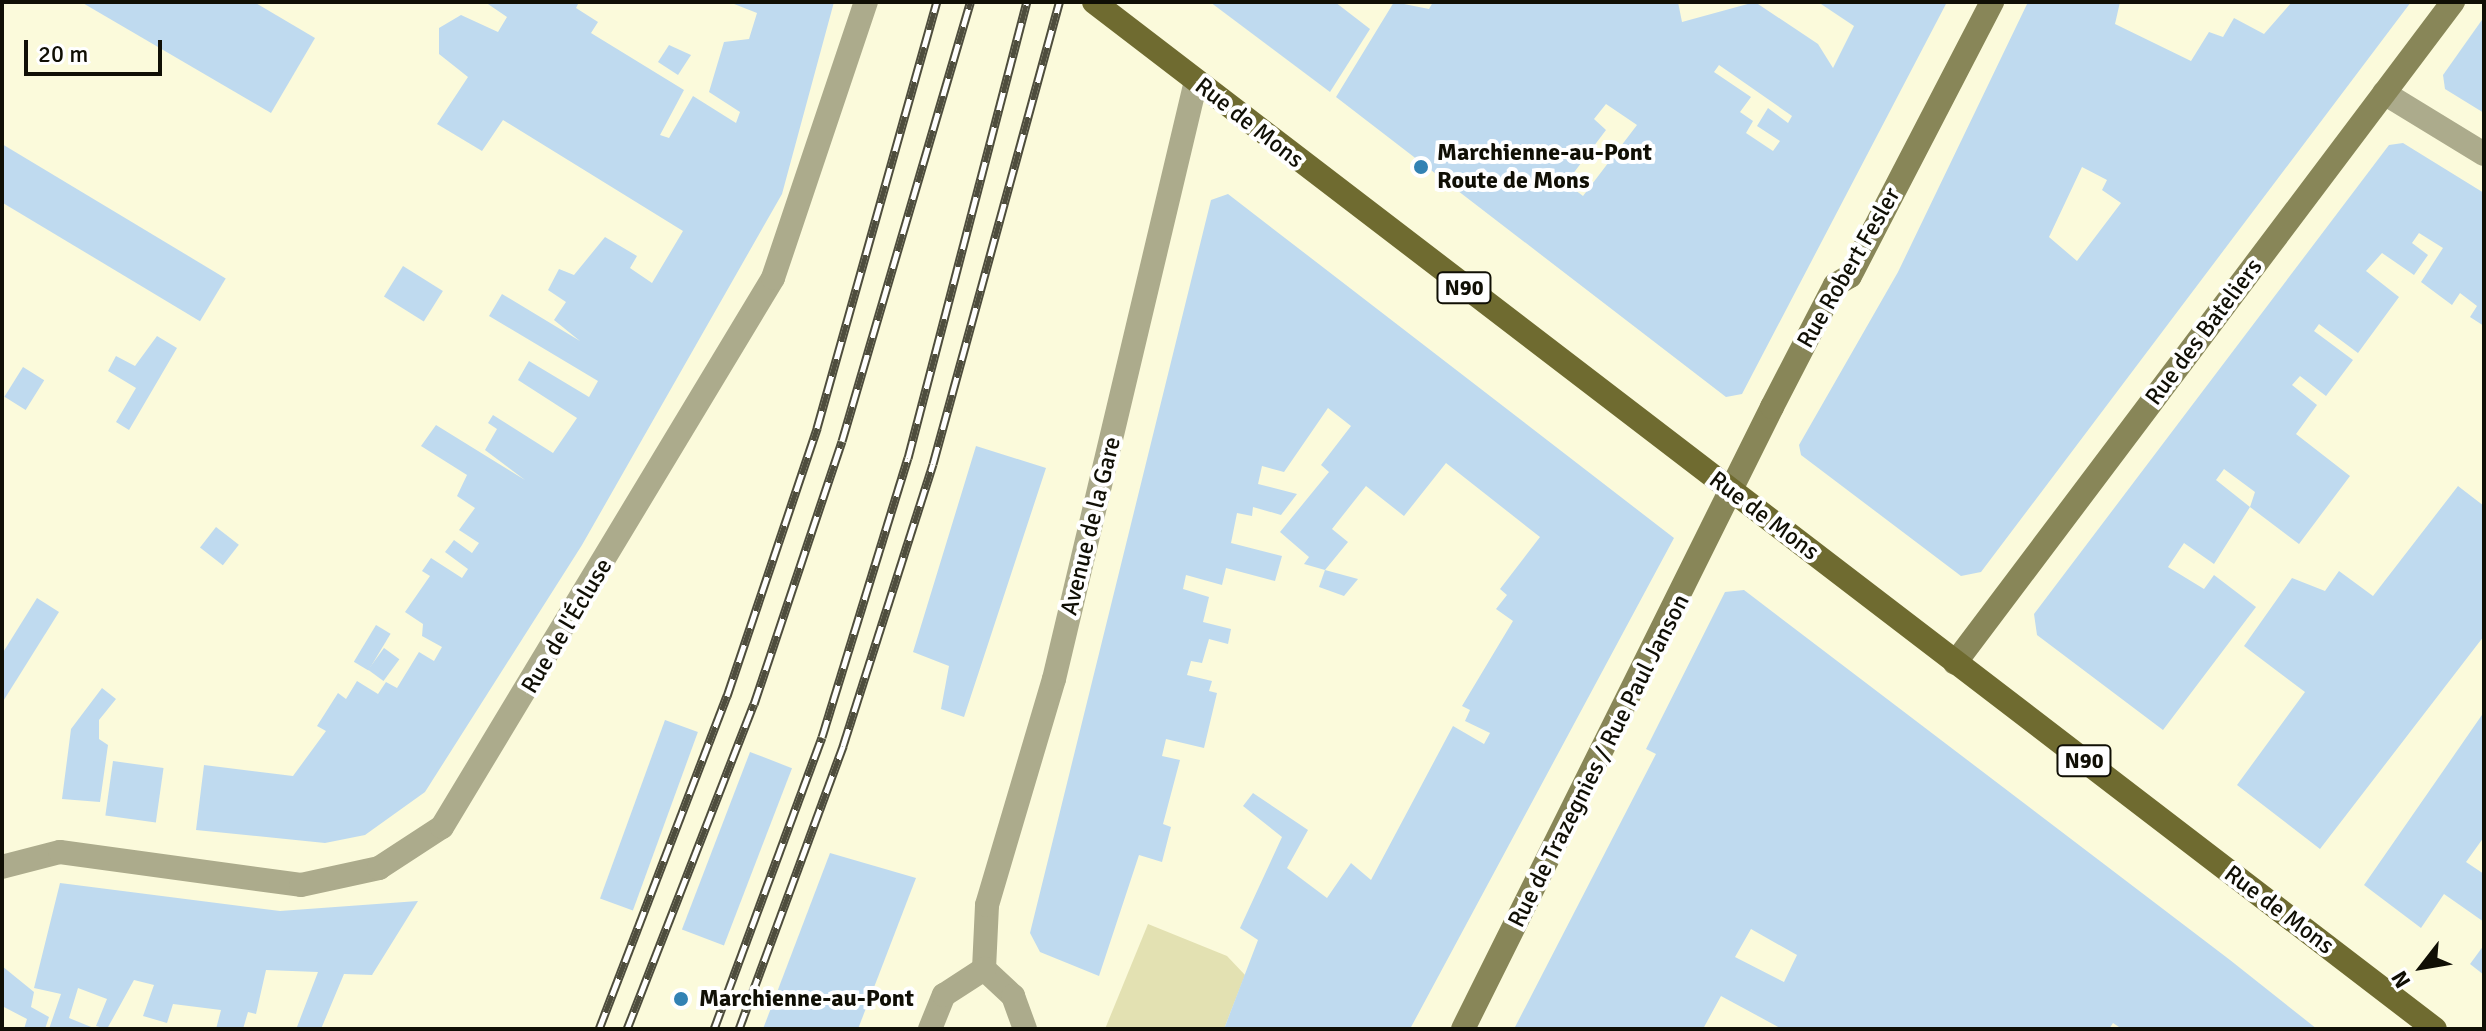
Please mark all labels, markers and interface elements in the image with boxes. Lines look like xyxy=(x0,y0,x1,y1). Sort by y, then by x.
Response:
scale bar xyxy=(28,24,166,74)
text: 20 m xyxy=(38,39,88,69)
street label: Rue de Mons xyxy=(1189,72,1309,174)
place label: Marchienne-au-Pont Route de Mons xyxy=(1437,139,1652,195)
marker: Marchienne-au-Pont Route de Mons xyxy=(1412,158,1430,176)
street label: Rue Robert Fesler xyxy=(1791,183,1907,353)
street label: Rue des Bateliers xyxy=(2139,253,2269,411)
road number: N90 xyxy=(1436,270,1492,306)
street label: Avenue de la Gare xyxy=(1055,434,1127,618)
street label: Rue de Mons xyxy=(1704,465,1824,567)
street label: Rue de l'Écluse xyxy=(515,553,619,699)
street label: Rue de Trazegnies / Rue Paul Janson xyxy=(1502,590,1696,932)
road number: N90 xyxy=(2056,743,2112,779)
street label: Rue de Mons xyxy=(2219,859,2339,961)
north arrow xyxy=(2382,927,2462,1007)
text: N xyxy=(2385,966,2417,993)
place label: Marchienne-au-Pont xyxy=(699,985,914,1013)
marker: Marchienne-au-Pont xyxy=(670,988,692,1010)

